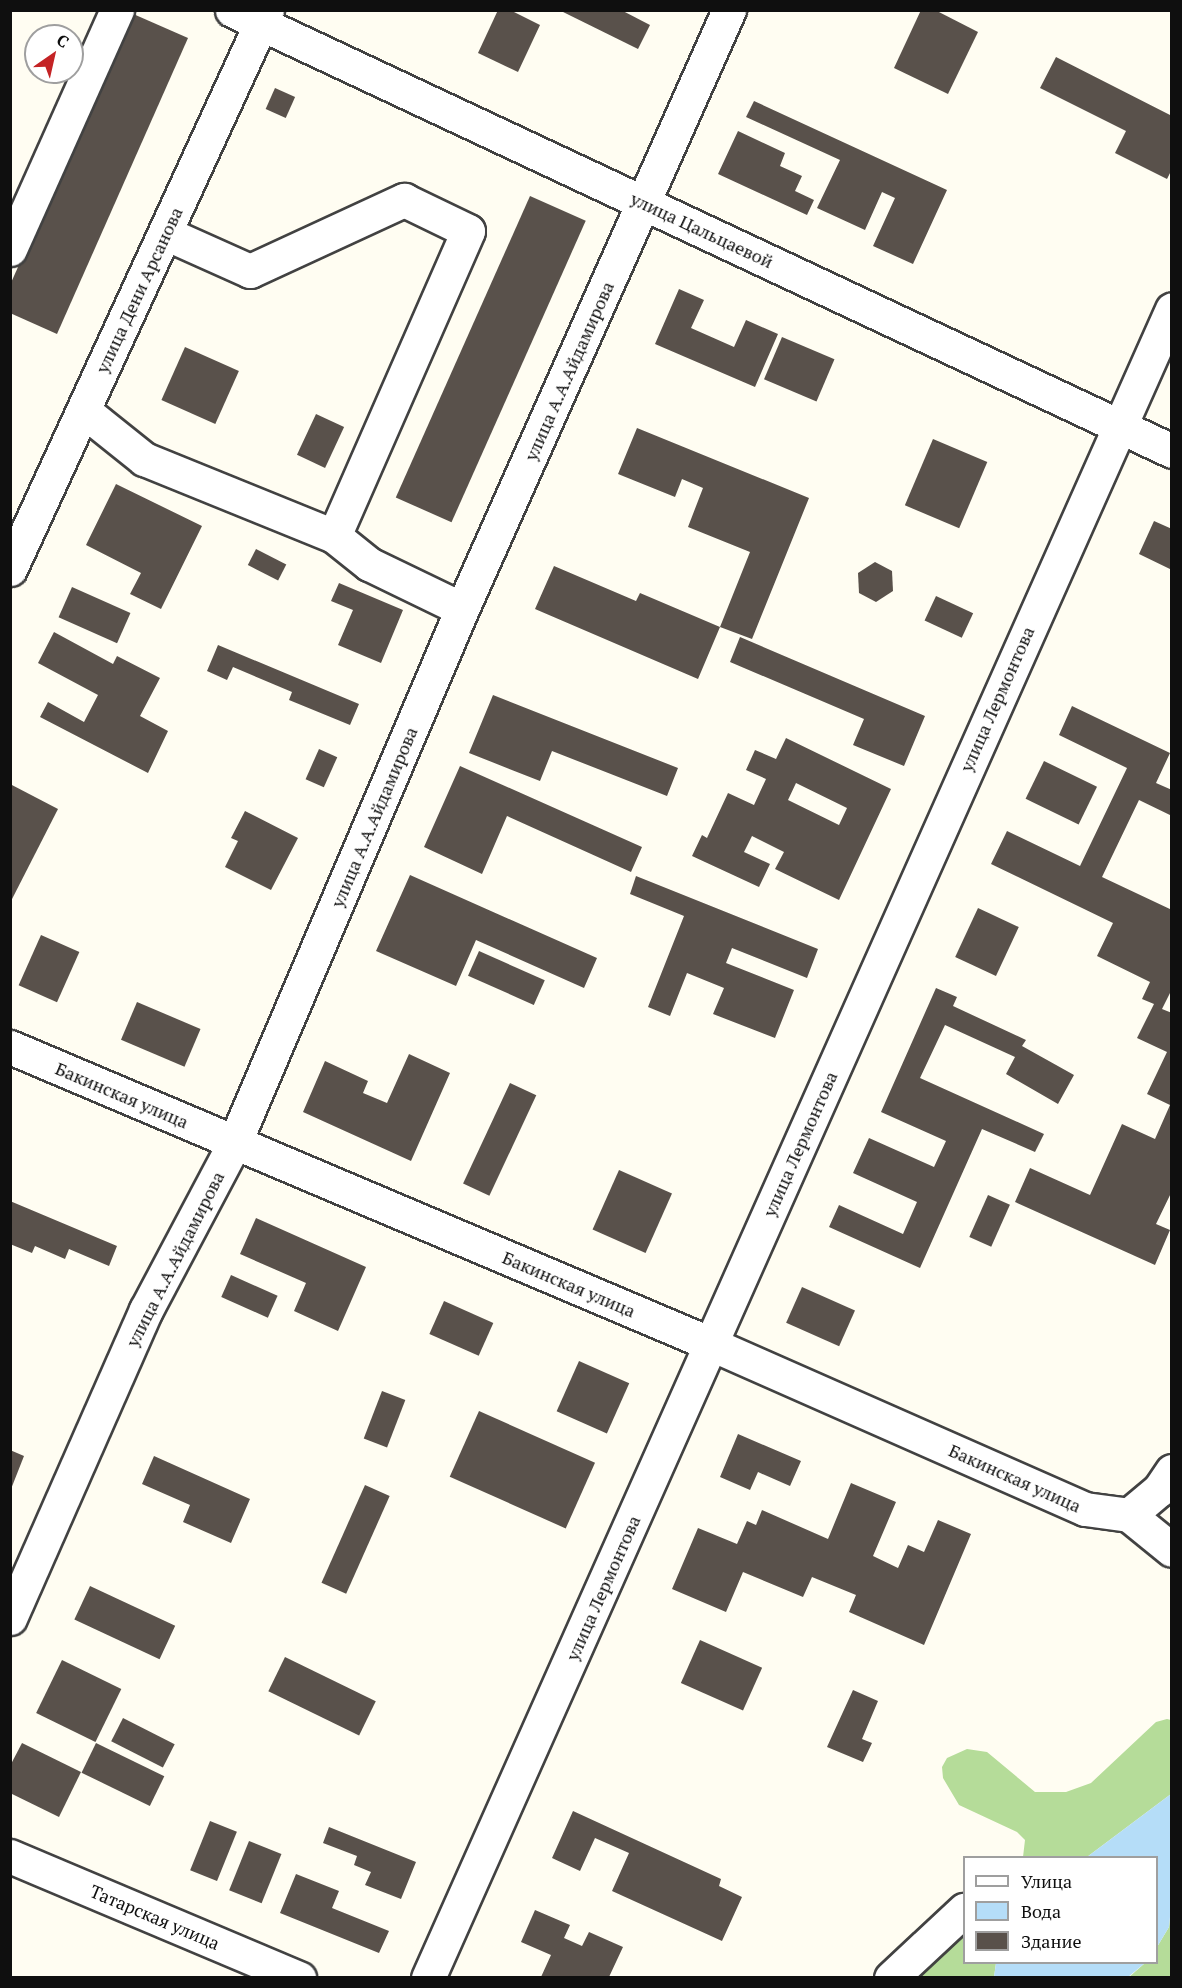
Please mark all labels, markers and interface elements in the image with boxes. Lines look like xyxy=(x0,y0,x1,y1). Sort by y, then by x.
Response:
north arrow xyxy=(24,24,84,84)
text: С xyxy=(52,29,73,53)
street label: улица Цальцаевой xyxy=(627,187,777,273)
street label: улица Дени Арсанова xyxy=(91,203,187,377)
street label: улица А.А.Айдамирова xyxy=(520,278,618,464)
street label: улица Лермонтова xyxy=(955,623,1039,775)
street label: улица А.А.Айдамирова xyxy=(326,723,422,911)
street label: Бакинская улица xyxy=(52,1057,192,1133)
street label: улица Лермонтова xyxy=(758,1068,842,1220)
street label: улица А.А.Айдамирова xyxy=(121,1168,229,1350)
street label: Бакинская улица xyxy=(499,1246,639,1322)
street label: Бакинская улица xyxy=(946,1439,1084,1517)
street label: улица Лермонтова xyxy=(561,1512,645,1664)
legend xyxy=(963,1856,1158,1964)
text: Улица xyxy=(1021,1869,1072,1893)
street label: Татарская улица xyxy=(87,1880,223,1954)
text: Вода xyxy=(1021,1899,1061,1923)
text: Здание xyxy=(1021,1929,1081,1953)

